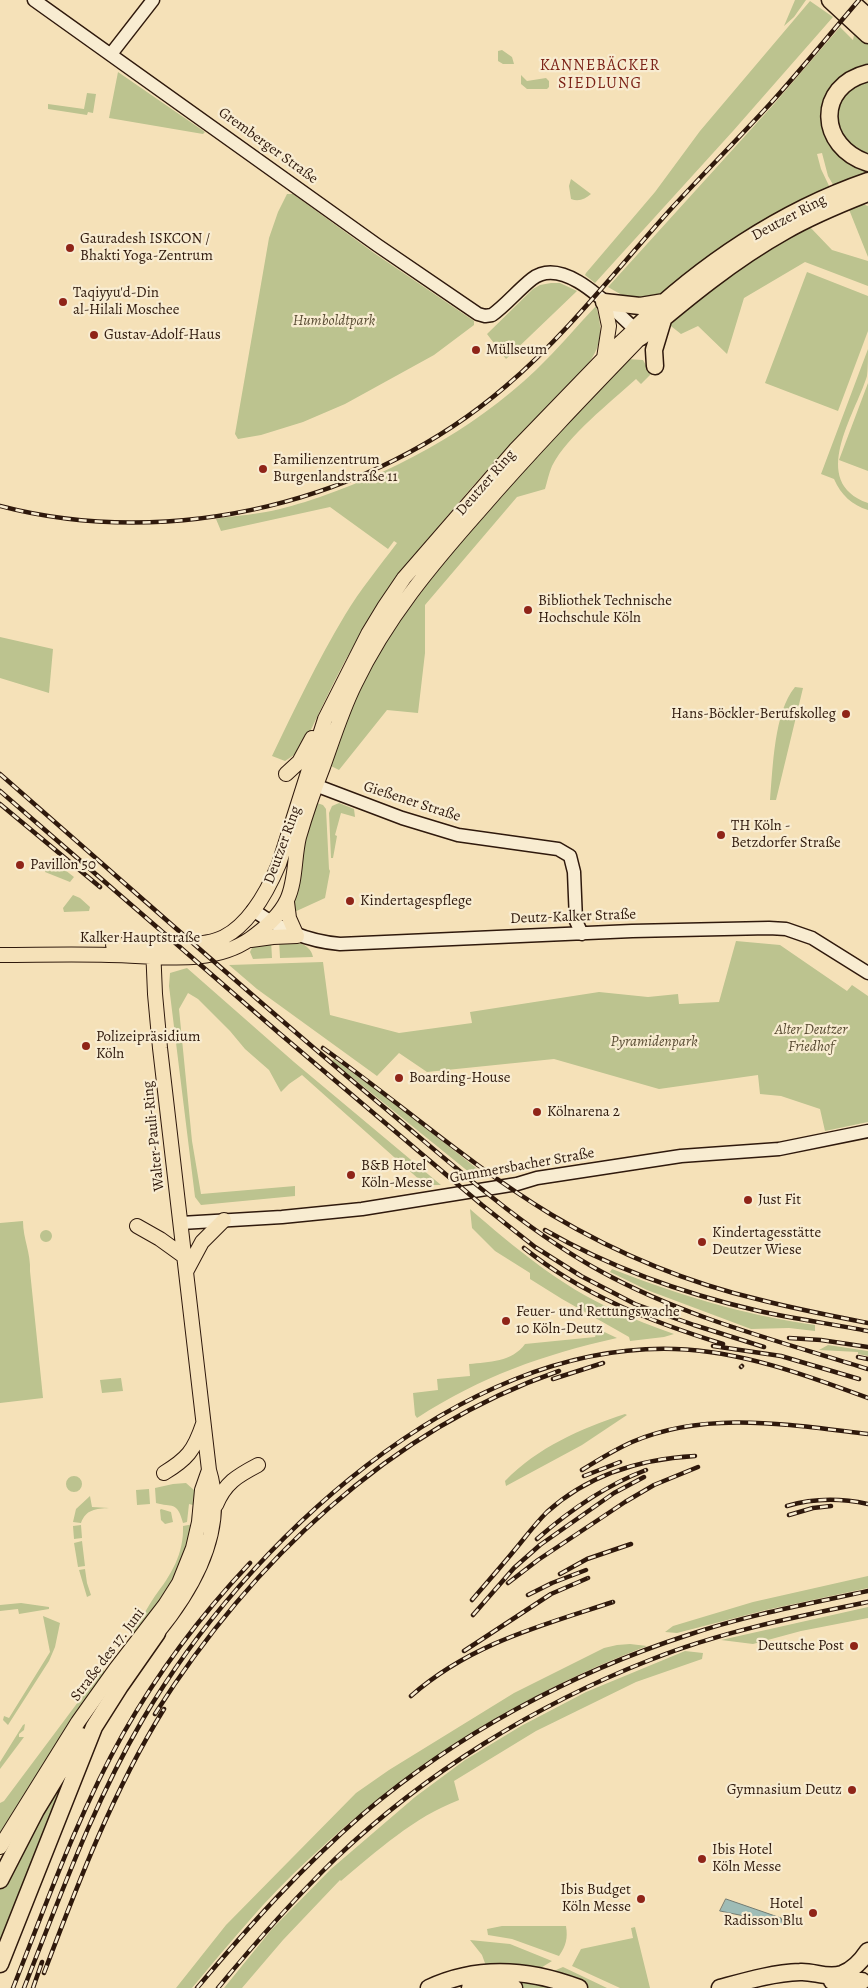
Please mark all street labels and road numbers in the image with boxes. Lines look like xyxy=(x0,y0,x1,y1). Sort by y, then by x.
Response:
street label: Gremberger Straße xyxy=(215,104,321,188)
street label: Deutzer Ring xyxy=(749,191,829,245)
street label: Deutzer Ring xyxy=(452,446,520,520)
street label: Gießener Straße xyxy=(361,778,463,826)
street label: Deutzer Ring xyxy=(261,804,305,886)
street label: Deutz-Kalker Straße xyxy=(510,906,636,928)
street label: Kalker Hauptstraße xyxy=(80,929,200,947)
street label: Walter-Pauli-Ring xyxy=(139,1080,169,1192)
street label: Gummersbacher Straße xyxy=(448,1144,596,1188)
street label: Straße des 17. Juni xyxy=(67,1605,149,1705)

